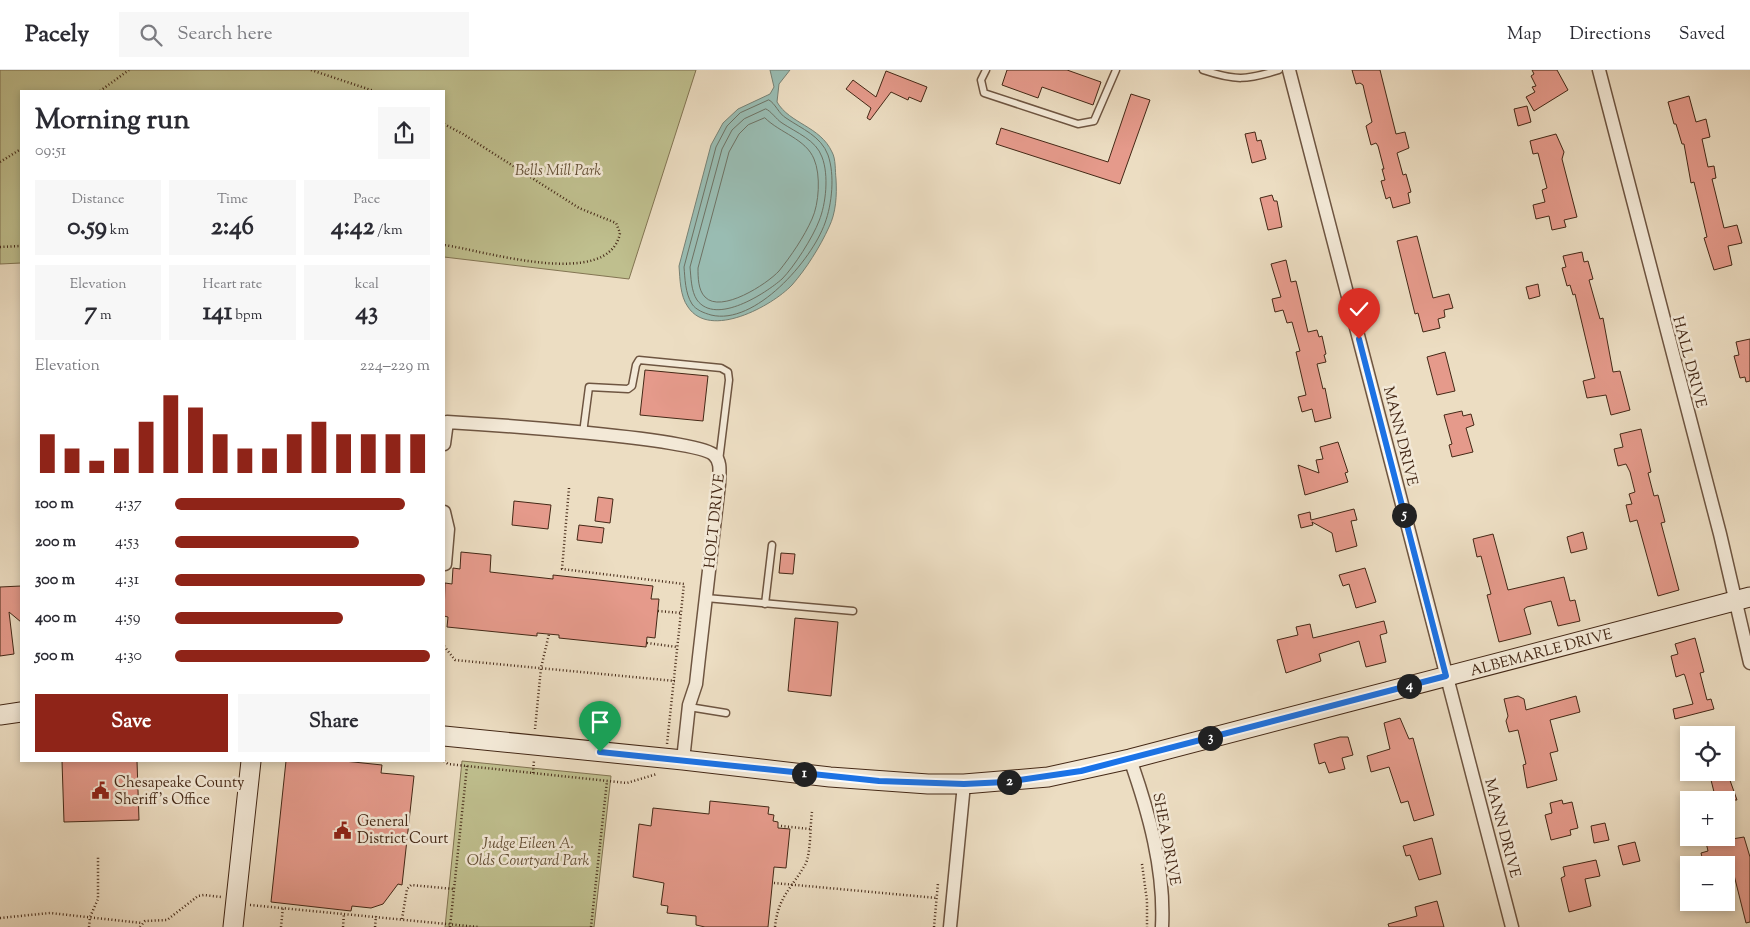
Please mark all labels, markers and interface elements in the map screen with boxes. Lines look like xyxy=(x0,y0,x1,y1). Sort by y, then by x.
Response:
search box xyxy=(119,12,469,57)
text: Pacely xyxy=(25,18,89,52)
icon: search xyxy=(137,21,165,49)
text: Search here xyxy=(177,21,273,48)
text: Map xyxy=(1507,22,1542,48)
text: Directions xyxy=(1570,22,1651,48)
text: Saved xyxy=(1679,22,1725,48)
text: Morning run xyxy=(35,101,190,141)
button: share xyxy=(378,107,430,159)
text: 09:51 xyxy=(35,140,66,163)
park label: Bells Mill Park xyxy=(515,161,601,182)
text: Distance xyxy=(72,190,125,210)
text: Time xyxy=(217,190,248,210)
text: Pace xyxy=(353,190,380,210)
text: 0.59 xyxy=(67,210,107,246)
text: 2:46 xyxy=(211,210,254,246)
text: 4:42 xyxy=(331,210,374,246)
text: km xyxy=(107,221,129,241)
text: /km xyxy=(374,221,403,241)
text: Elevation xyxy=(70,275,127,295)
text: Heart rate xyxy=(203,275,262,295)
text: kcal xyxy=(355,275,379,295)
pin xyxy=(1338,288,1380,339)
text: 7 xyxy=(85,295,97,331)
text: 141 xyxy=(203,295,232,331)
text: 43 xyxy=(355,295,378,331)
icon: check xyxy=(1345,295,1373,323)
text: m xyxy=(97,306,112,326)
text: bpm xyxy=(232,306,262,326)
street label: HALL DRIVE xyxy=(1666,314,1711,411)
text: Elevation xyxy=(35,355,100,378)
text: 224–229 m xyxy=(360,355,430,378)
street label: MANN DRIVE xyxy=(1377,384,1422,488)
street label: HOLT DRIVE xyxy=(700,473,731,569)
text: 100 m xyxy=(35,493,74,516)
text: 4:37 xyxy=(115,493,142,516)
pin: 5 xyxy=(1392,502,1416,528)
text: 5 xyxy=(1402,505,1407,525)
text: 200 m xyxy=(35,531,76,554)
text: 4:53 xyxy=(115,531,139,554)
text: 300 m xyxy=(35,569,75,592)
text: 4:31 xyxy=(115,569,139,592)
text: 400 m xyxy=(35,607,77,630)
text: 4:59 xyxy=(115,607,140,630)
street label: ALBEMARLE DRIVE xyxy=(1468,624,1615,683)
text: 500 m xyxy=(35,645,74,668)
text: 4:30 xyxy=(115,645,142,668)
pin: 4 xyxy=(1396,674,1422,698)
text: 4 xyxy=(1406,676,1413,696)
button: Save xyxy=(35,694,228,752)
button: Share xyxy=(238,694,430,752)
pin xyxy=(579,701,621,752)
icon: arrive xyxy=(586,708,614,736)
pin: 3 xyxy=(1198,726,1222,750)
map controls xyxy=(1680,726,1735,911)
button: locate xyxy=(1680,726,1735,781)
text: 3 xyxy=(1208,728,1213,748)
pin: 1 xyxy=(792,762,816,786)
text: 1 xyxy=(802,764,807,784)
pin: 2 xyxy=(996,770,1022,794)
text: 2 xyxy=(1006,772,1013,792)
place label: Chesapeake County Sheriff's Office xyxy=(114,773,245,811)
street label: MANN DRIVE xyxy=(1478,776,1525,880)
public building icon: Chesapeake County Sheriff's Office xyxy=(90,781,110,801)
street label: SHEA DRIVE xyxy=(1146,791,1185,887)
button: + xyxy=(1680,791,1735,846)
place label: General District Court xyxy=(357,812,448,850)
public building icon: General District Court xyxy=(333,820,353,840)
park label: Judge Eileen A. Olds Courtyard Park xyxy=(467,834,589,872)
button: − xyxy=(1680,856,1735,911)

